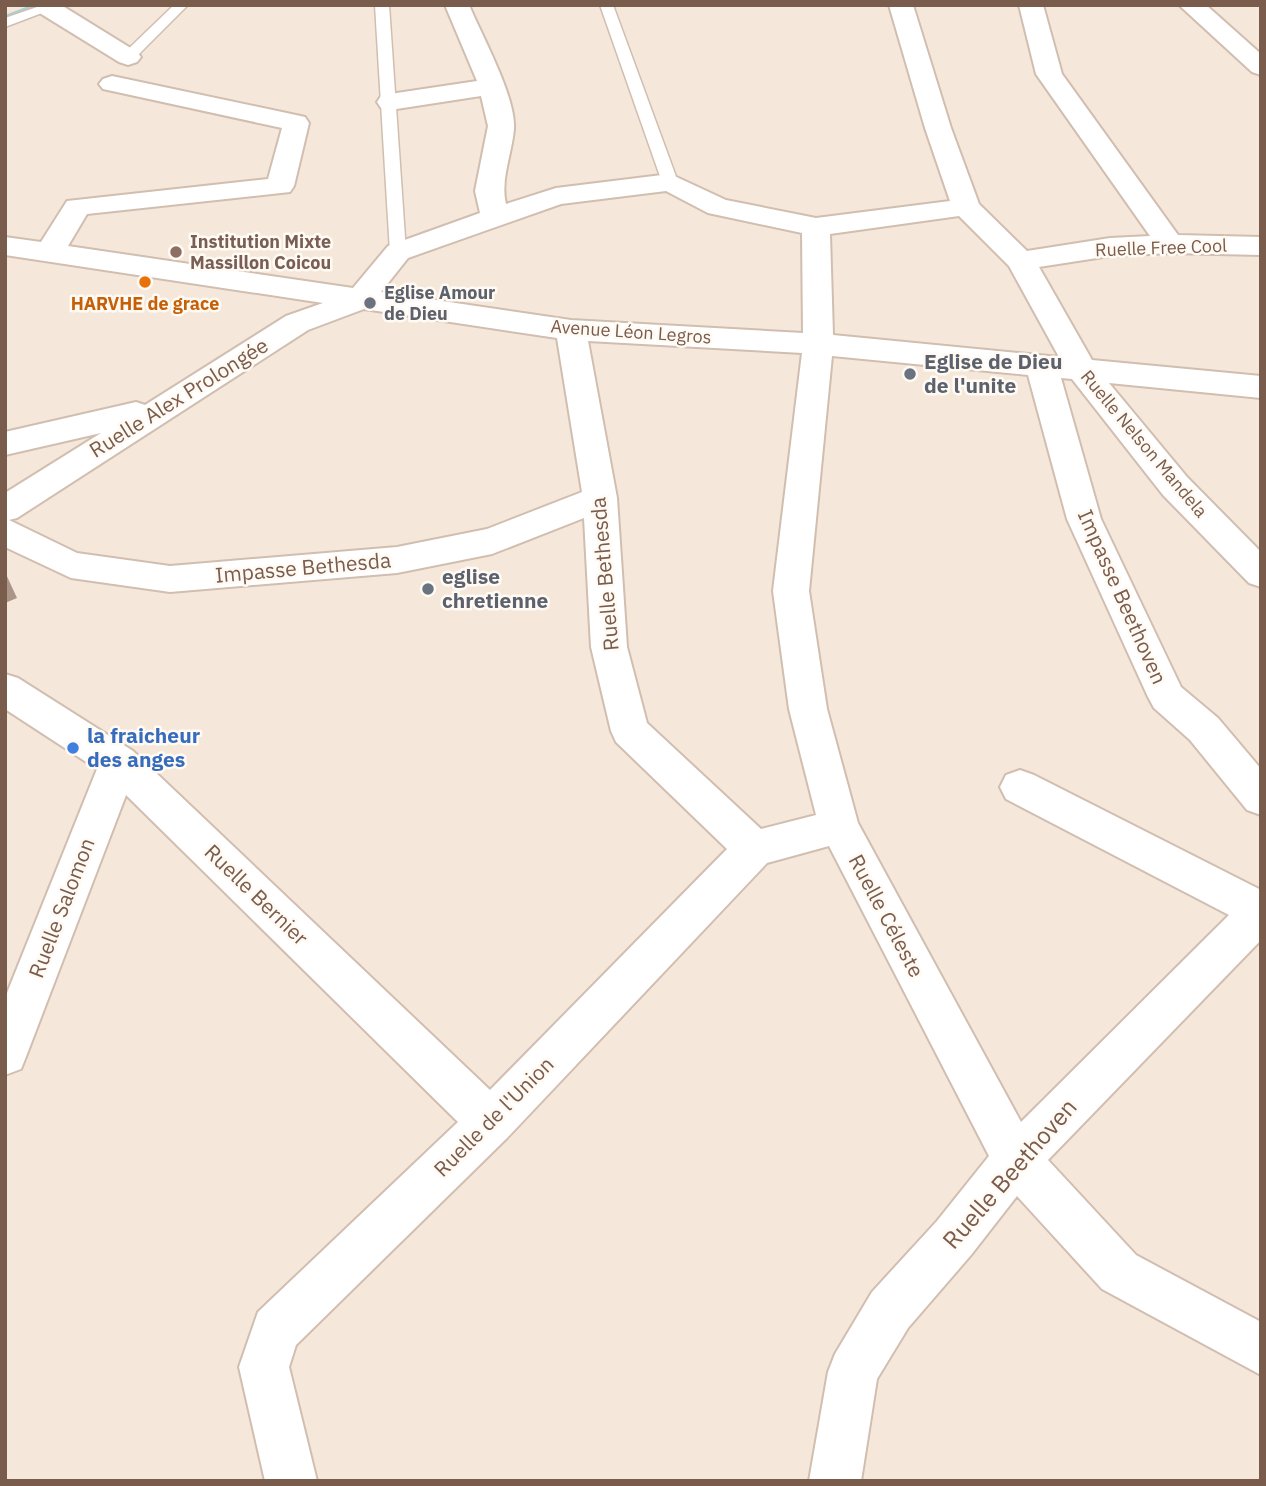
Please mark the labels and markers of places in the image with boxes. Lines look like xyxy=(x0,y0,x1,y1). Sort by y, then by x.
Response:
place label: Institution Mixte Massillon Coicou xyxy=(190,230,331,274)
marker: Institution Mixte Massillon Coicou xyxy=(168,244,184,260)
marker: HARVHE de grace xyxy=(137,274,153,290)
place label: Eglise Amour de Dieu xyxy=(384,281,495,325)
place label: HARVHE de grace xyxy=(71,292,219,315)
marker: Eglise Amour de Dieu xyxy=(362,295,378,311)
place label: Eglise de Dieu de l'unite xyxy=(924,347,1062,399)
marker: Eglise de Dieu de l'unite xyxy=(902,366,918,382)
place label: eglise chretienne xyxy=(442,562,548,614)
marker: eglise chretienne xyxy=(420,581,436,597)
place label: la fraicheur des anges xyxy=(87,721,201,773)
marker: la fraicheur des anges xyxy=(65,740,81,756)

